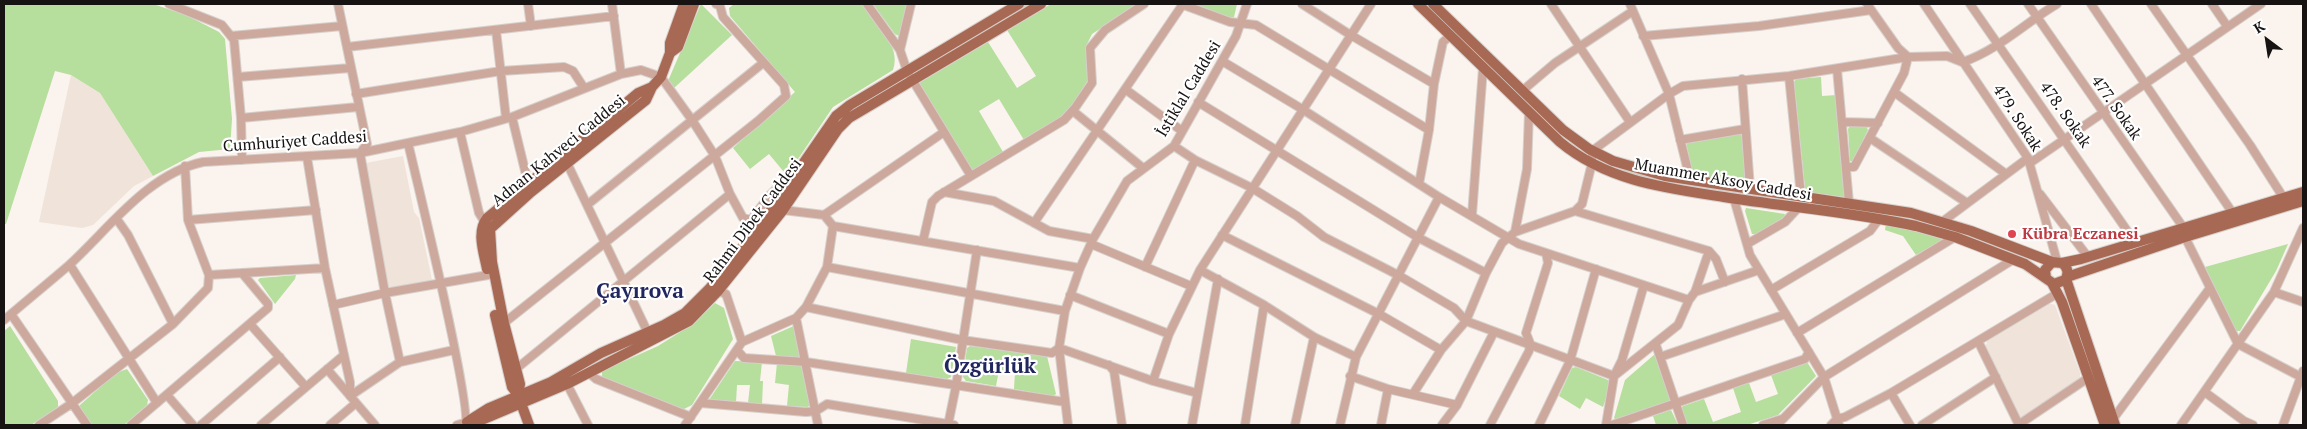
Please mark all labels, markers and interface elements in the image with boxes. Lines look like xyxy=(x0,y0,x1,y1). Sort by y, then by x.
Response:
north arrow xyxy=(2242,15,2292,65)
text: K xyxy=(2250,16,2268,37)
street label: İstiklal Caddesi xyxy=(1153,37,1225,141)
street label: 477. Sokak xyxy=(2087,72,2145,144)
street label: 478. Sokak xyxy=(2035,78,2095,152)
street label: 479. Sokak xyxy=(1988,81,2046,155)
street label: Adnan Kahveci Caddesi xyxy=(488,91,630,211)
street label: Cumhuriyet Caddesi xyxy=(222,127,368,157)
street label: Rahmi Dibek Caddesi xyxy=(700,155,806,287)
street label: Muammer Aksoy Caddesi xyxy=(1633,155,1813,205)
place label: Kübra Eczanesi xyxy=(2022,224,2139,244)
marker: Kübra Eczanesi xyxy=(2006,228,2018,240)
district label: Çayırova xyxy=(596,279,684,305)
district label: Özgürlük xyxy=(944,354,1036,380)

